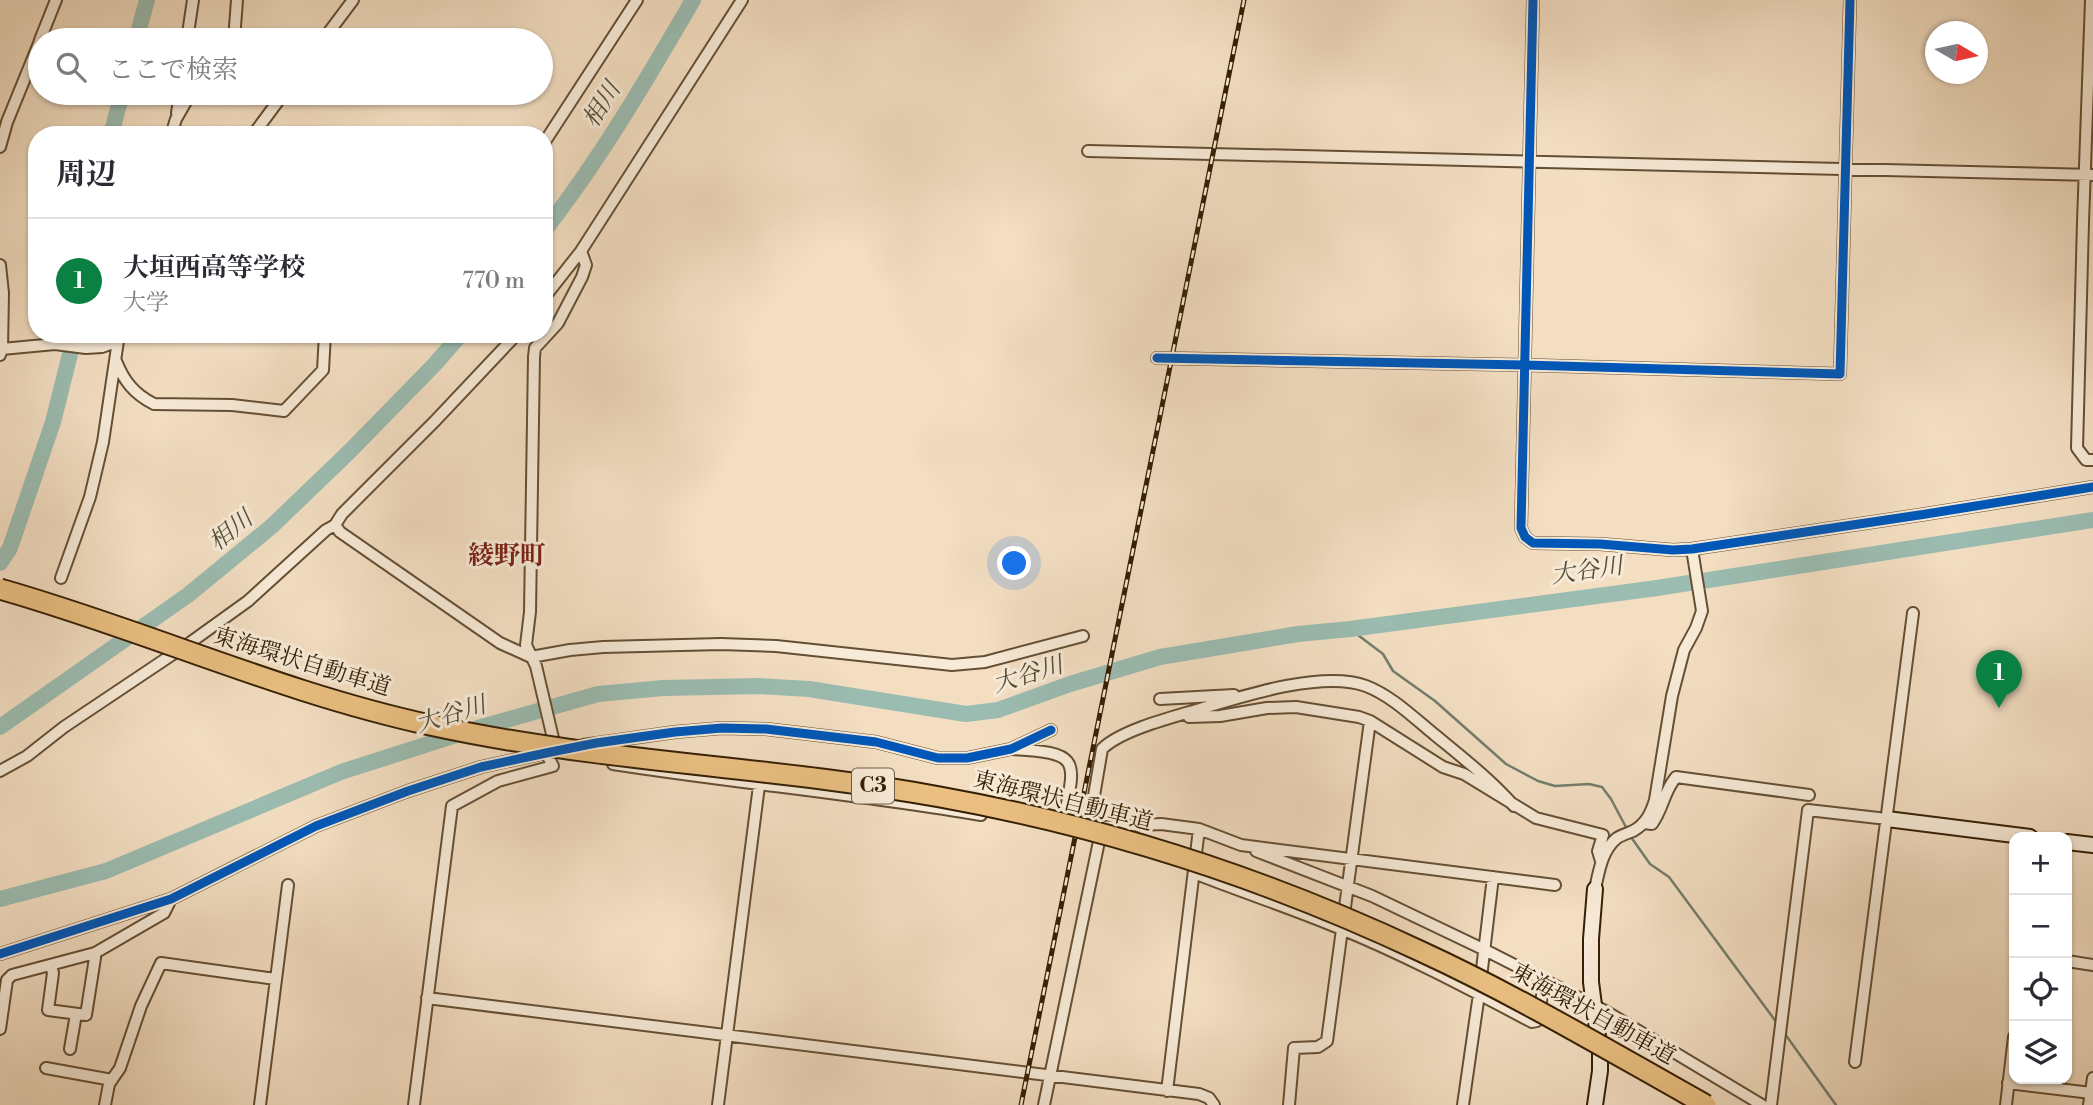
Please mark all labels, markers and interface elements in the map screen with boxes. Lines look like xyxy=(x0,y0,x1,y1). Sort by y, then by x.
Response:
north arrow xyxy=(1925,21,1988,84)
search box xyxy=(28,28,553,105)
icon: search xyxy=(52,48,90,86)
text: ここで検索 xyxy=(108,54,238,86)
water label: 相川 xyxy=(577,74,629,133)
text: 周辺 xyxy=(56,156,116,194)
text: 大垣西高等学校 xyxy=(123,252,305,284)
text: 1 xyxy=(73,267,85,295)
text: 770 m xyxy=(462,267,525,295)
text: 大学 xyxy=(123,289,169,317)
water label: 相川 xyxy=(203,502,261,558)
district label: 綾野町 xyxy=(468,540,546,572)
your location xyxy=(997,546,1031,580)
water label: 大谷川 xyxy=(1549,551,1628,591)
street label: 東海環状自動車道 xyxy=(210,622,394,702)
water label: 大谷川 xyxy=(989,649,1070,700)
pin: 1 xyxy=(1976,650,2022,708)
water label: 大谷川 xyxy=(412,689,493,740)
street label: 東海環状自動車道 xyxy=(970,765,1156,837)
road number: C3 xyxy=(852,768,894,804)
map controls xyxy=(2009,832,2072,1084)
button: + xyxy=(2009,832,2072,895)
button: − xyxy=(2009,895,2072,958)
street label: 東海環状自動車道 xyxy=(1506,957,1680,1071)
button: locate xyxy=(2009,958,2072,1021)
button: layers xyxy=(2009,1021,2072,1084)

